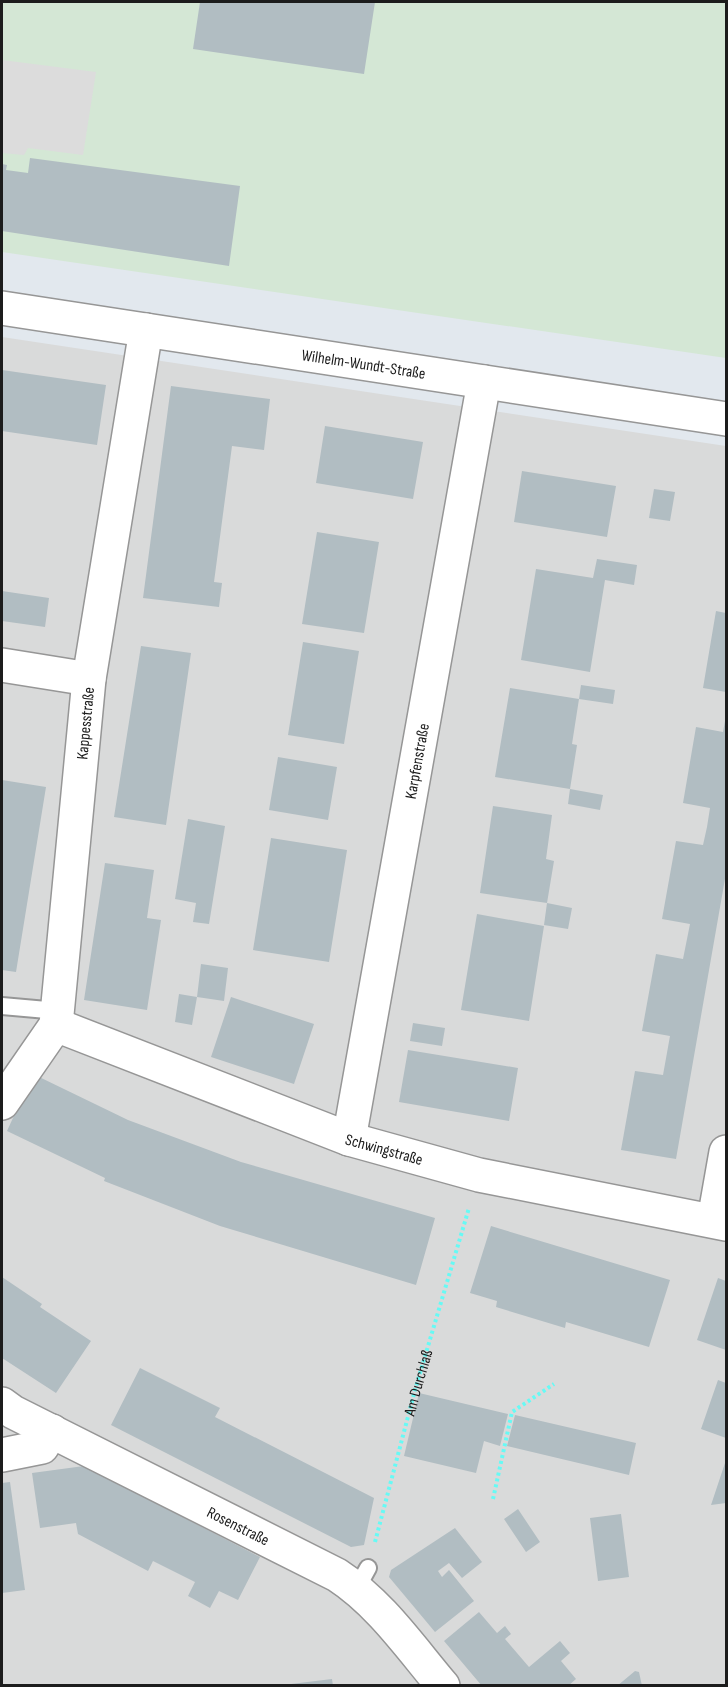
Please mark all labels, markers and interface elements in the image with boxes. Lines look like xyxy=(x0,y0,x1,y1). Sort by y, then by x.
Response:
street label: Wilhelm-Wundt-Straße xyxy=(300,346,427,384)
street label: Kappesstraße xyxy=(73,686,99,761)
street label: Karpfenstraße xyxy=(402,722,434,801)
street label: Schwingstraße xyxy=(343,1130,425,1170)
street label: Am Durchlaß xyxy=(400,1347,438,1419)
street label: Rosenstraße xyxy=(204,1503,272,1550)

